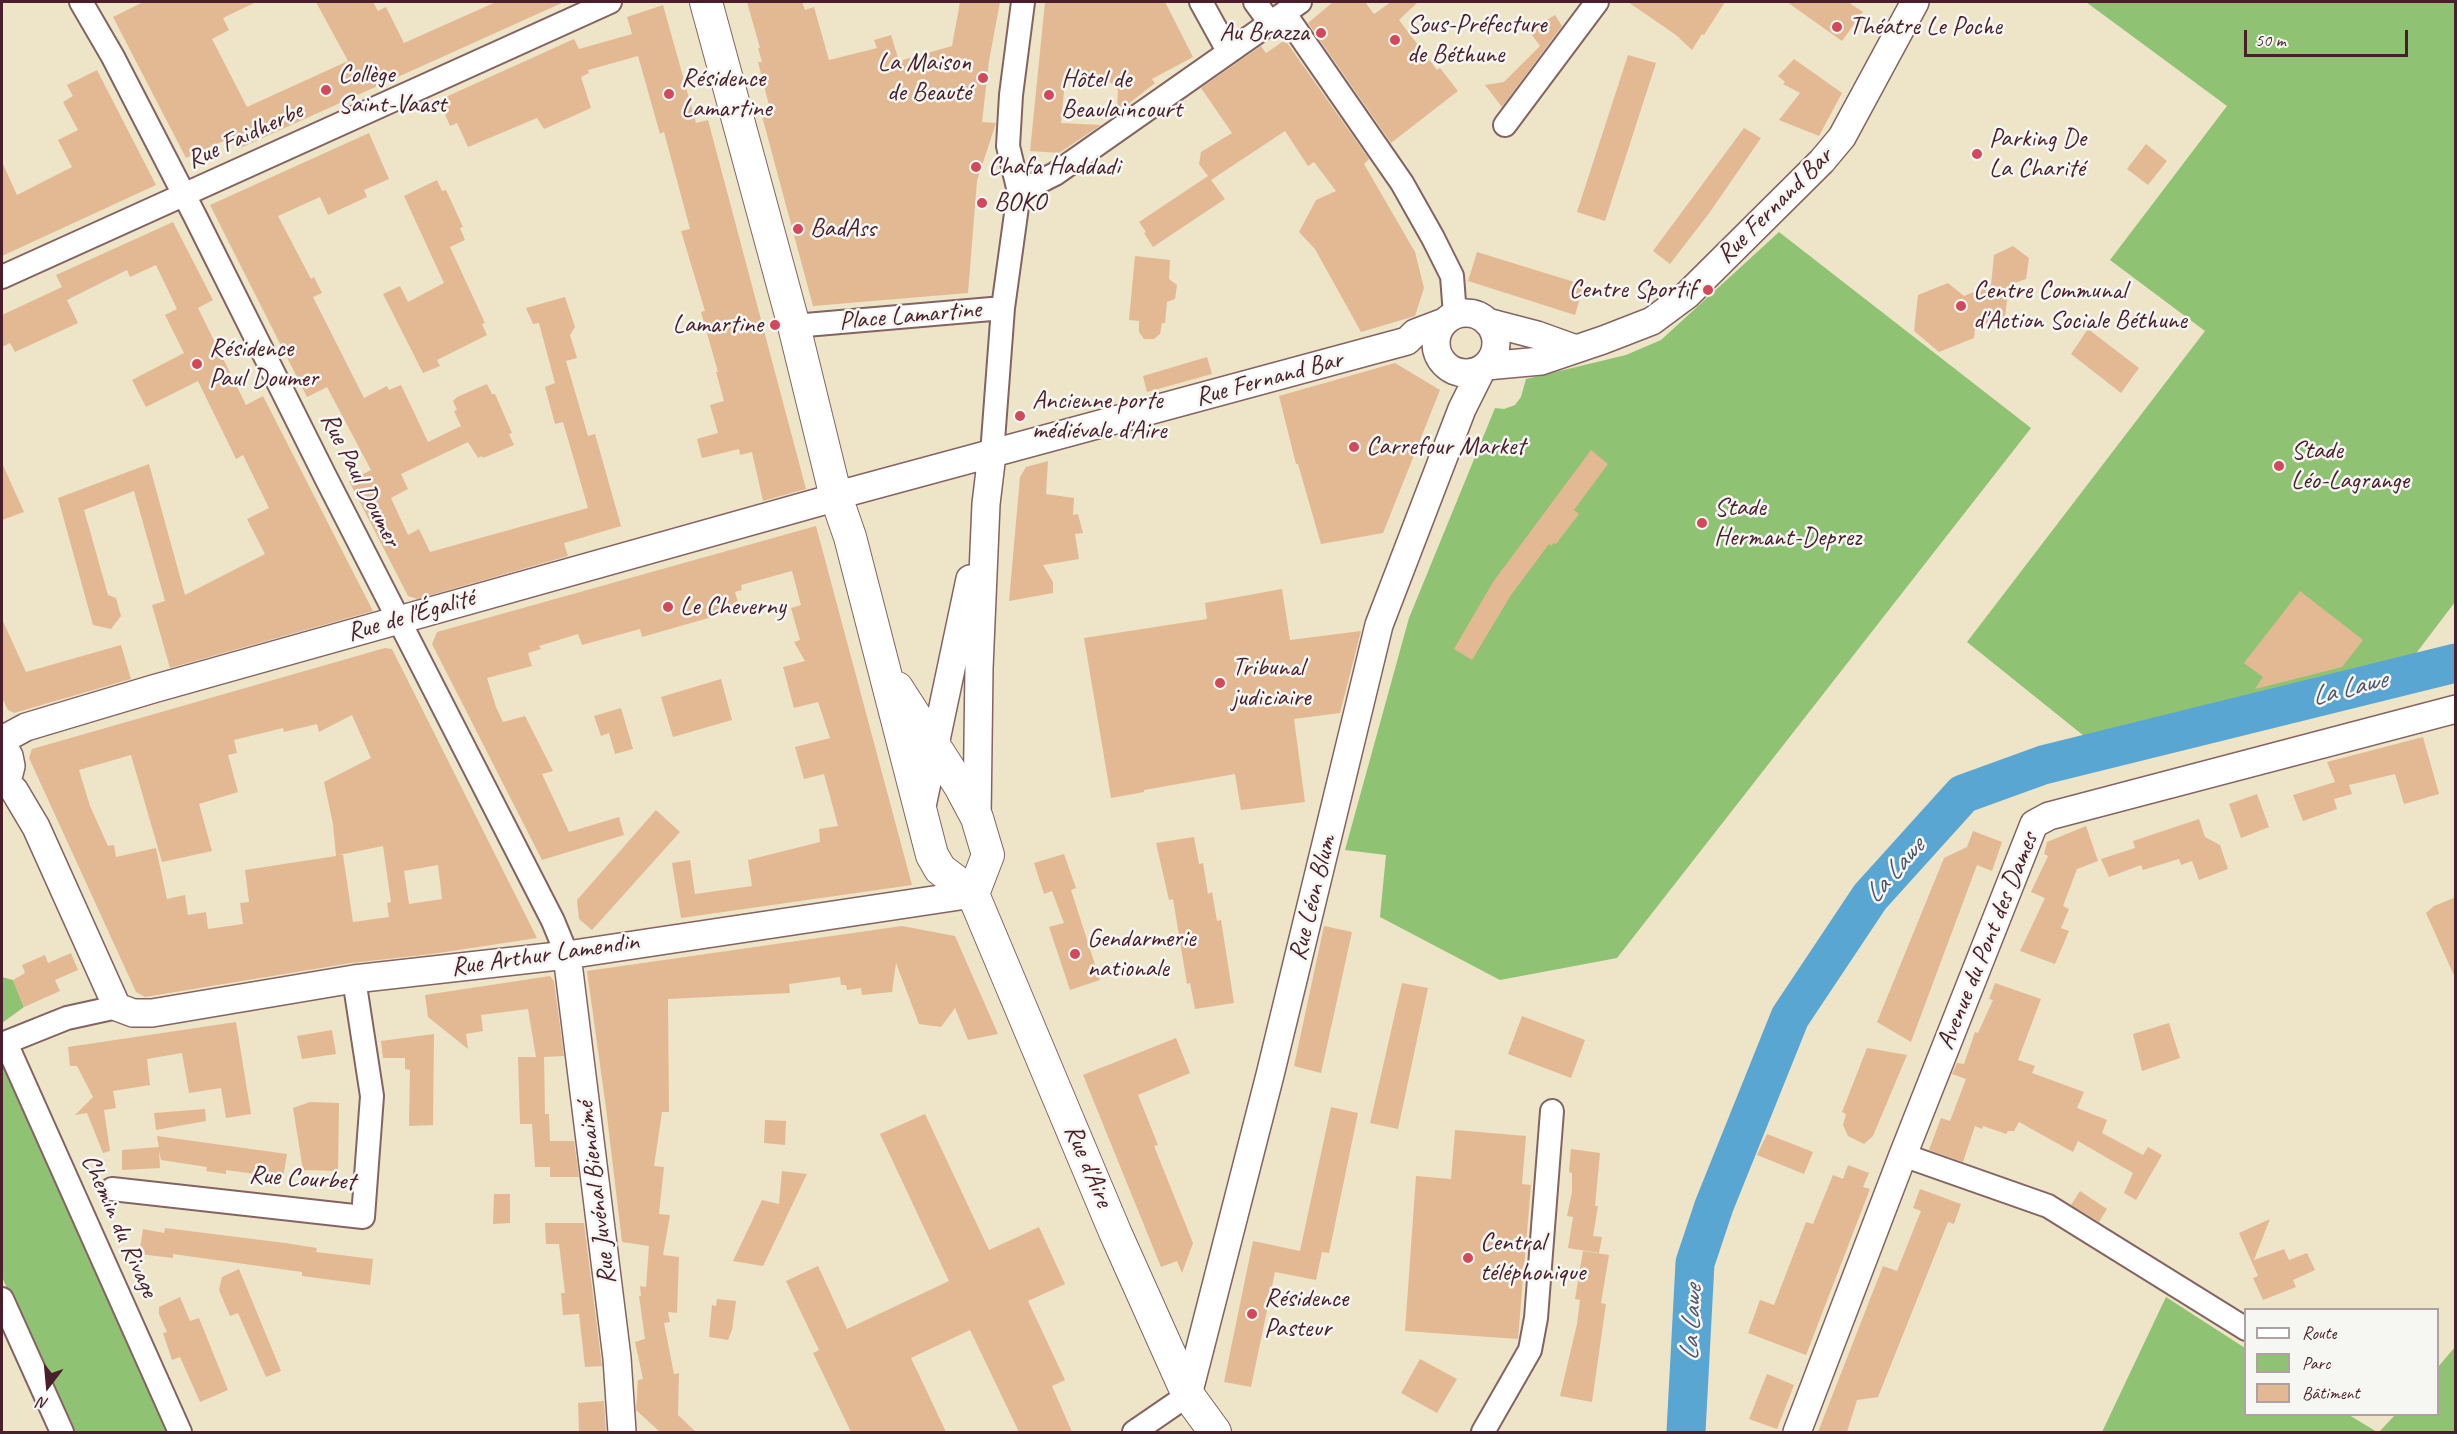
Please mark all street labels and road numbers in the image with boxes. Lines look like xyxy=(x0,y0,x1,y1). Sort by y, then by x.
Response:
street label: Rue Faidherbe xyxy=(182,96,308,176)
street label: Rue Fernand Bar xyxy=(1710,141,1840,271)
street label: Place Lamartine xyxy=(838,294,982,338)
street label: Rue Fernand Bar xyxy=(1192,344,1346,414)
street label: Rue Paul Doumer xyxy=(313,408,407,552)
street label: Rue de l'Égalité xyxy=(344,583,478,649)
street label: Avenue du Pont des Dames xyxy=(1930,828,2046,1054)
street label: Rue Léon Blum xyxy=(1282,832,1344,964)
street label: Rue Arthur Lamendin xyxy=(449,926,641,984)
street label: Rue Juvénal Bienaimé xyxy=(570,1100,624,1286)
street label: Rue d'Aire xyxy=(1057,1120,1119,1212)
street label: Chemin du Rivage xyxy=(74,1150,164,1302)
street label: Rue Courbet xyxy=(248,1160,356,1198)

